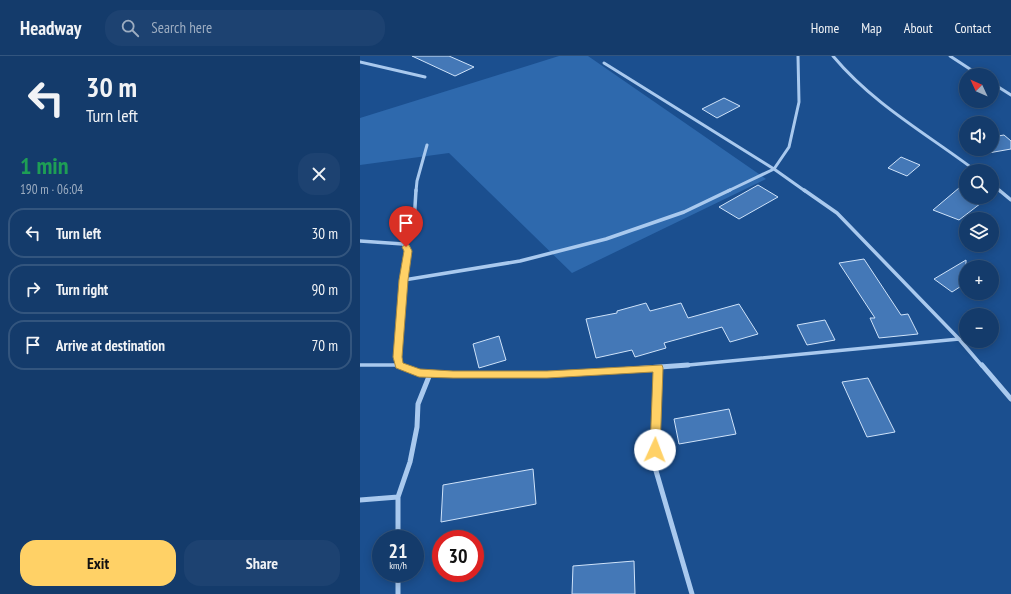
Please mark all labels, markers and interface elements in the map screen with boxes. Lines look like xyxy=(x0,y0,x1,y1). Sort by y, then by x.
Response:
search box xyxy=(105,10,385,46)
text: Headway xyxy=(20,16,81,40)
icon: search xyxy=(119,17,141,39)
text: Search here xyxy=(151,18,212,37)
text: Home xyxy=(811,19,839,37)
text: Map xyxy=(861,19,882,37)
text: About xyxy=(904,19,933,37)
text: Contact xyxy=(955,19,991,37)
text: 30 m xyxy=(86,68,137,105)
north arrow xyxy=(959,68,999,108)
map controls xyxy=(959,68,999,348)
icon: left xyxy=(20,72,72,124)
text: Turn left xyxy=(86,104,138,127)
button: sound xyxy=(959,116,999,156)
text: 1 min xyxy=(20,150,68,181)
button: close xyxy=(298,153,340,195)
button: search xyxy=(959,164,999,204)
text: 190 m · 06:04 xyxy=(20,181,83,198)
pin xyxy=(389,206,423,247)
icon: arrive xyxy=(395,212,417,234)
button: layers xyxy=(959,212,999,252)
icon: left xyxy=(22,222,44,244)
text: Turn left xyxy=(56,224,101,243)
text: 30 m xyxy=(312,224,338,243)
button: + xyxy=(959,260,999,300)
icon: right xyxy=(22,278,44,300)
text: Turn right xyxy=(56,280,108,299)
text: 90 m xyxy=(312,280,338,299)
button: − xyxy=(959,308,999,348)
icon: arrive xyxy=(22,334,44,356)
text: Arrive at destination xyxy=(56,336,165,355)
text: 70 m xyxy=(312,336,338,355)
position arrow xyxy=(634,429,676,471)
speed limit sign: 30 xyxy=(432,530,484,582)
text: 21 xyxy=(388,538,408,564)
button: Exit xyxy=(20,540,176,586)
button: Share xyxy=(184,540,340,586)
text: km/h xyxy=(389,559,407,572)

